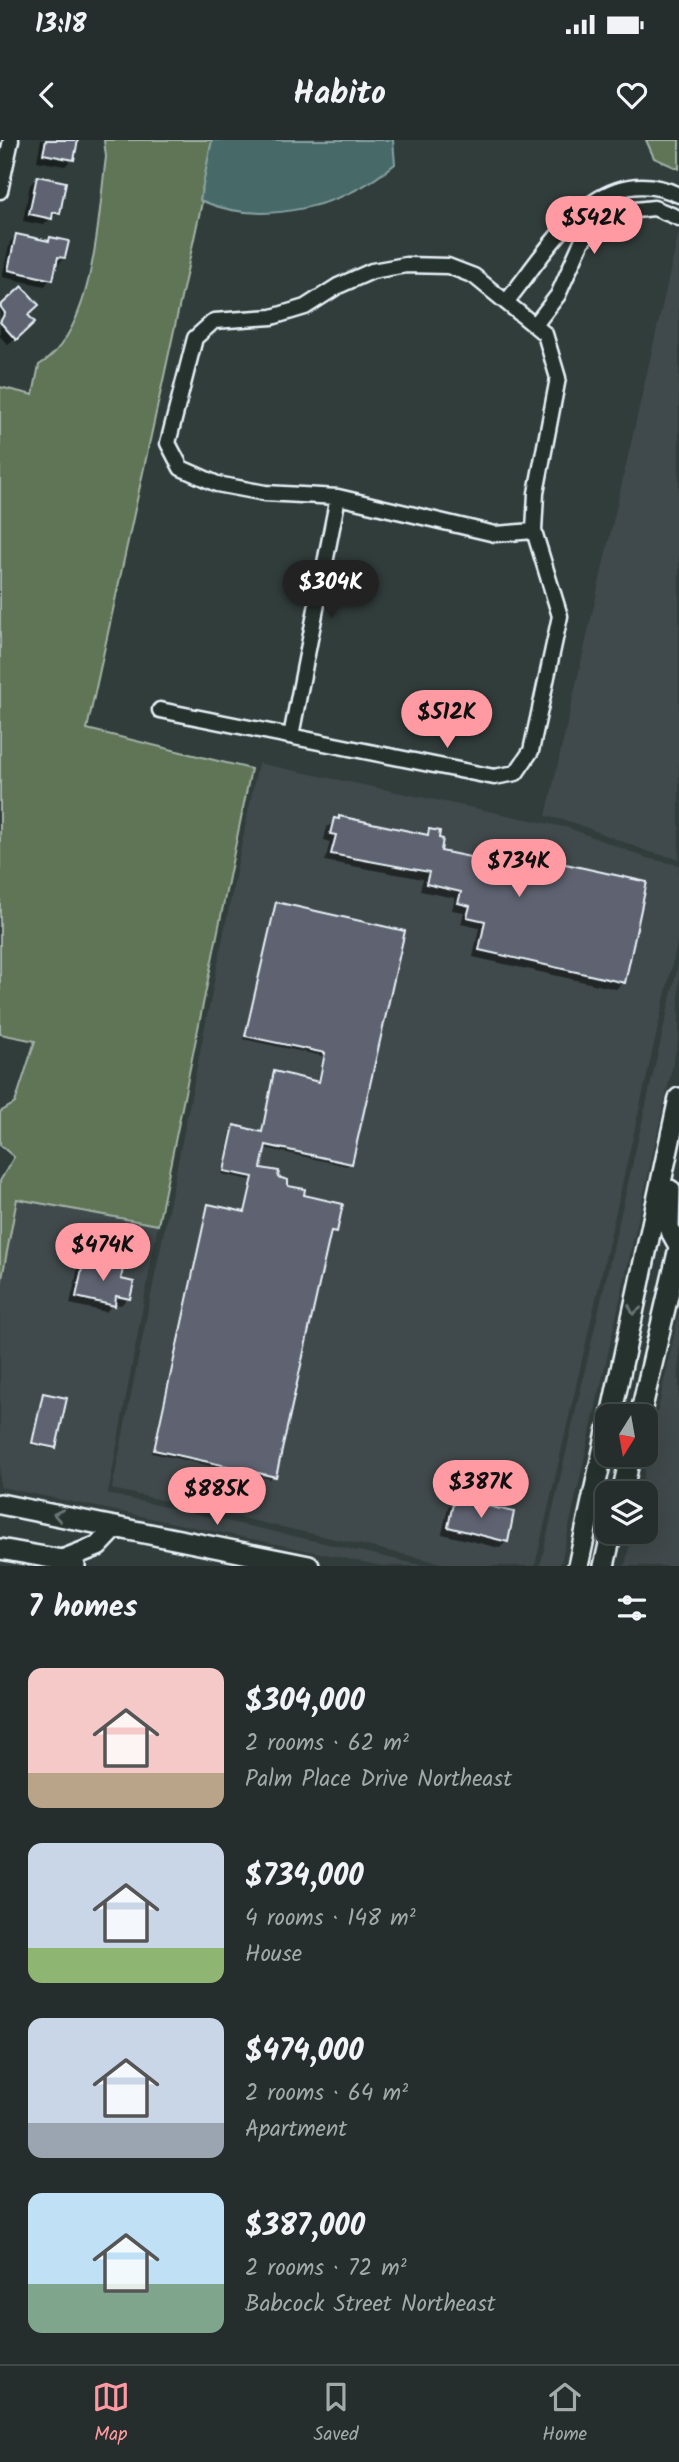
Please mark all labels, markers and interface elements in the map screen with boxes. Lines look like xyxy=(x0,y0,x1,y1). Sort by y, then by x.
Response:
text: 13:18 xyxy=(35,4,87,46)
text: Habito xyxy=(293,69,386,120)
icon: back xyxy=(28,76,66,114)
icon: heart xyxy=(613,76,651,114)
pin: $542K xyxy=(545,197,643,256)
text: $542K xyxy=(561,201,627,237)
pin: $304K xyxy=(282,560,380,620)
text: $304K xyxy=(299,565,363,601)
pin: $512K xyxy=(398,690,496,750)
text: $512K xyxy=(417,695,477,731)
pin: $734K xyxy=(470,840,568,899)
text: $734K xyxy=(487,844,551,880)
pin: $474K xyxy=(54,1224,152,1283)
text: $474K xyxy=(71,1228,135,1264)
one-way arrow xyxy=(627,1304,642,1316)
north arrow xyxy=(595,1404,658,1466)
map controls xyxy=(595,1404,658,1544)
pin: $387K xyxy=(432,1460,530,1520)
text: $387K xyxy=(449,1465,513,1501)
pin: $885K xyxy=(168,1468,266,1527)
text: $885K xyxy=(184,1472,250,1508)
button: layers xyxy=(595,1481,658,1544)
one-way arrow xyxy=(52,1509,64,1524)
text: 7 homes xyxy=(28,1584,138,1632)
icon: filters xyxy=(613,1589,651,1627)
text: $304,000 xyxy=(245,1678,365,1726)
icon: home xyxy=(84,1696,168,1780)
text: 2 rooms · 62 m² xyxy=(245,1726,409,1762)
text: Palm Place Drive Northeast xyxy=(245,1762,512,1798)
text: $734,000 xyxy=(245,1853,364,1901)
icon: home xyxy=(84,1871,168,1955)
text: 4 rooms · 148 m² xyxy=(245,1901,416,1937)
text: House xyxy=(245,1937,302,1973)
text: $474,000 xyxy=(245,2028,364,2076)
icon: home xyxy=(84,2046,168,2130)
text: 2 rooms · 64 m² xyxy=(245,2076,408,2112)
text: Apartment xyxy=(245,2112,347,2148)
text: $387,000 xyxy=(245,2203,365,2251)
icon: home xyxy=(84,2221,168,2305)
text: 2 rooms · 72 m² xyxy=(245,2251,407,2287)
text: Babcock Street Northeast xyxy=(245,2287,496,2323)
tab: Map xyxy=(92,2378,130,2450)
tab: Saved xyxy=(313,2378,359,2450)
tab: Home xyxy=(542,2378,587,2450)

